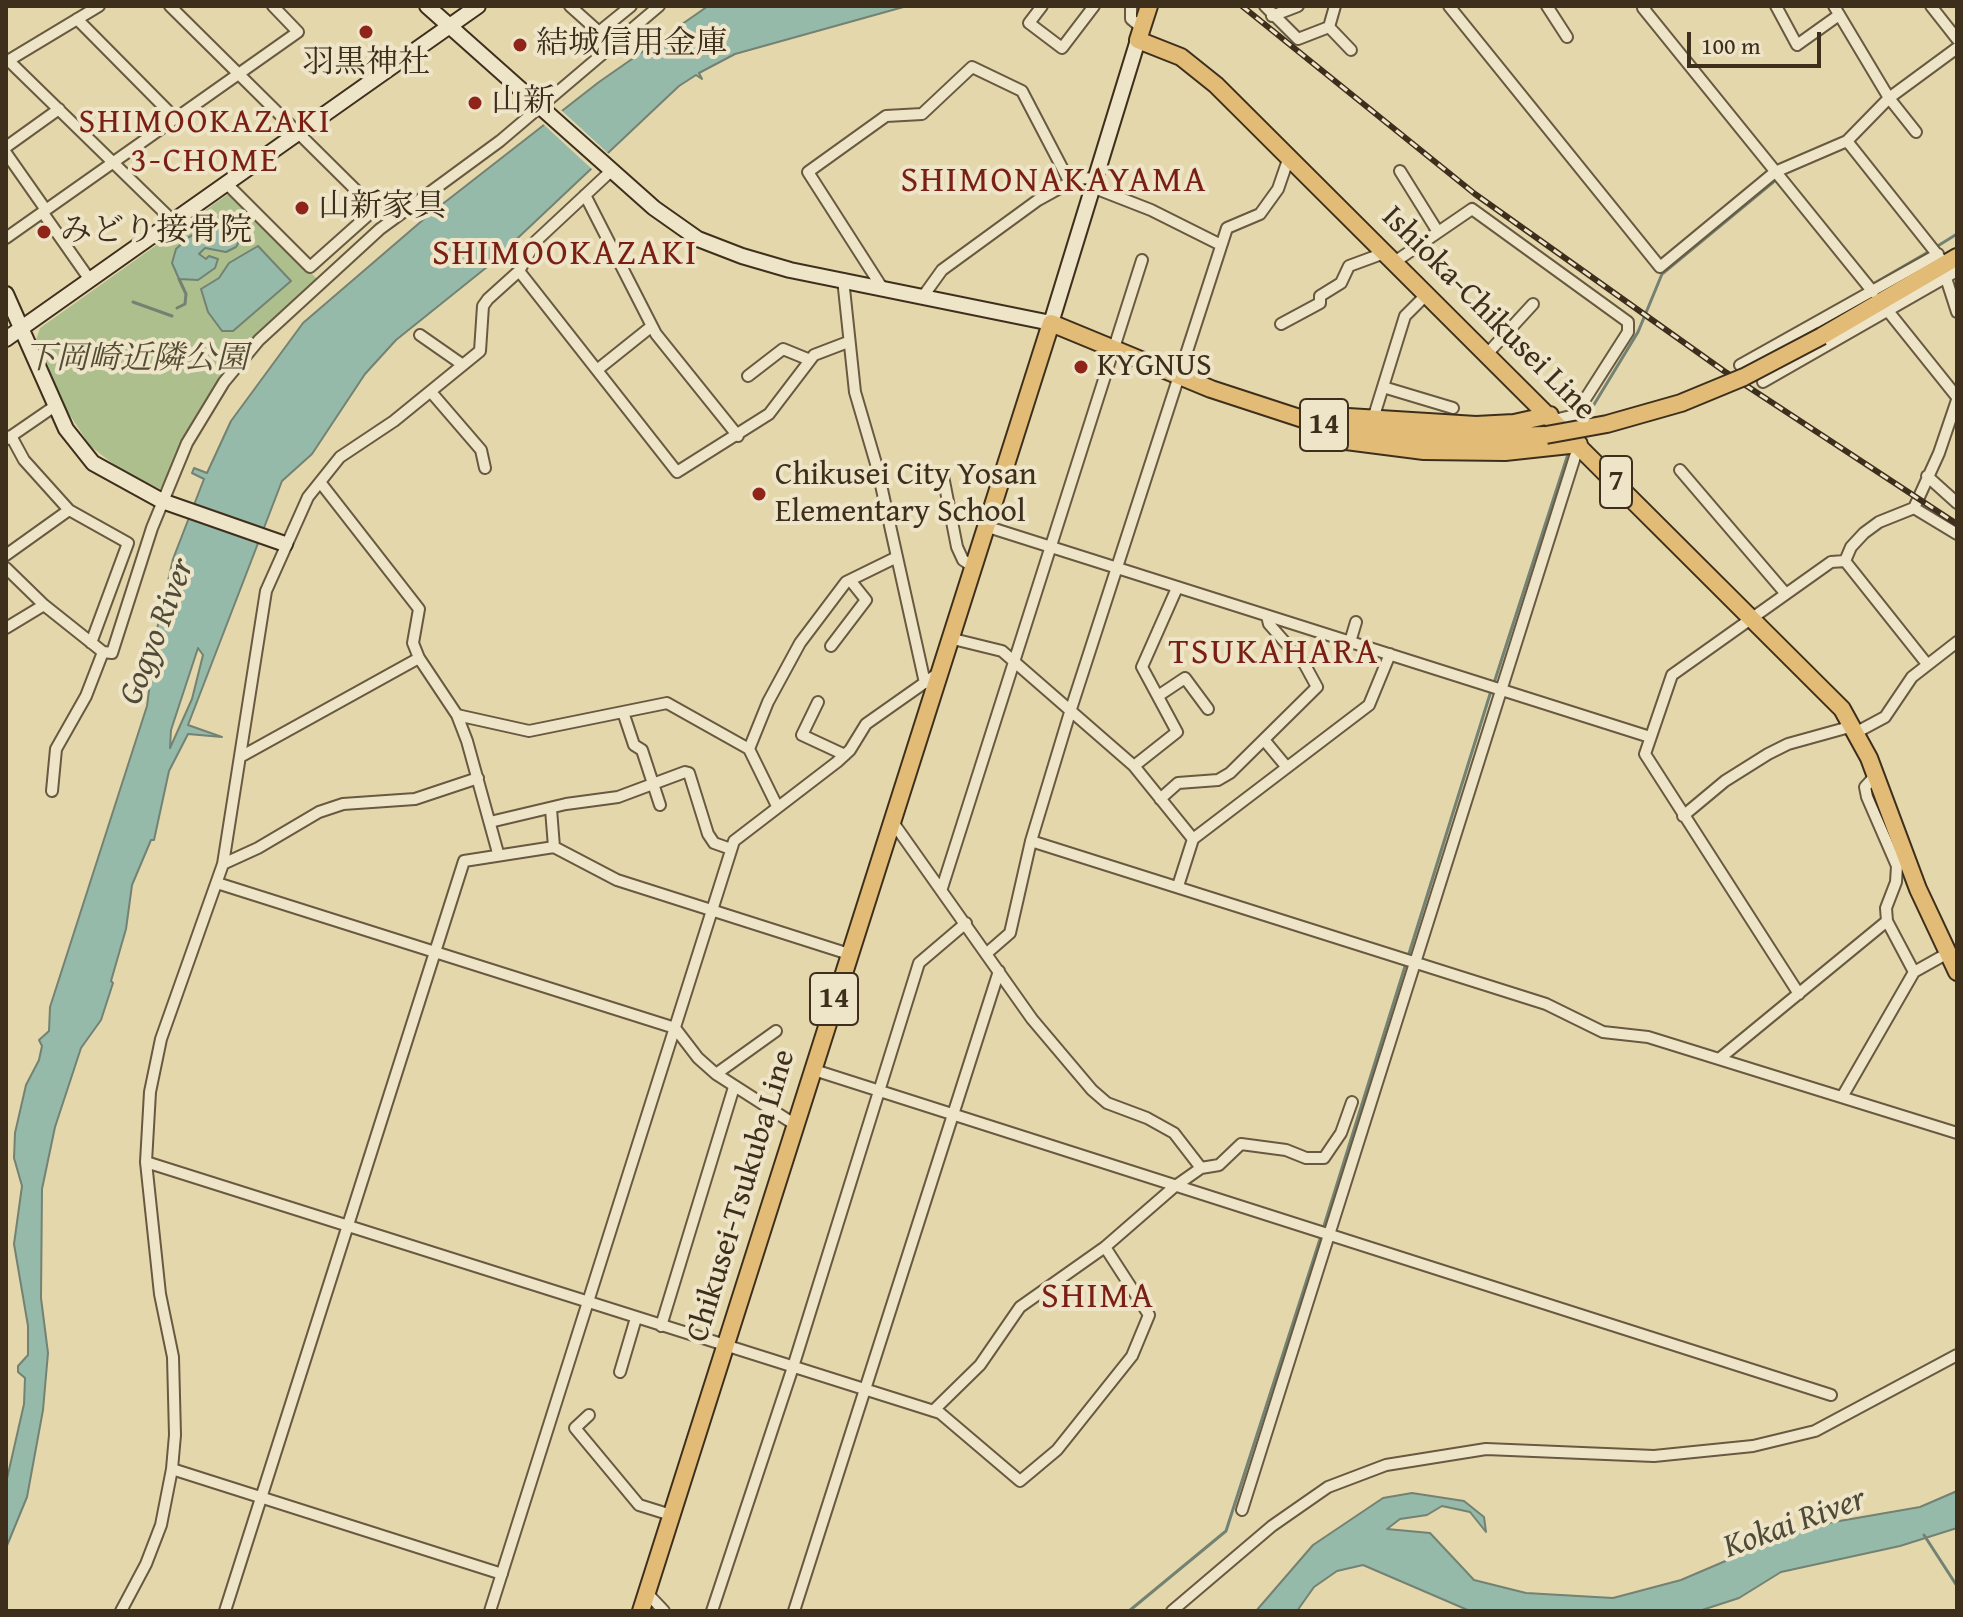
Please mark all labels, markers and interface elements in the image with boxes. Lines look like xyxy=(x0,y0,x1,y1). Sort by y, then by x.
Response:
scale bar xyxy=(1691,16,1825,66)
marker: 羽黒神社 xyxy=(357,23,375,41)
place label: 結城信用金庫 xyxy=(536,26,728,64)
text: 100 m xyxy=(1701,28,1761,63)
marker: 結城信用金庫 xyxy=(511,36,529,54)
place label: 羽黒神社 xyxy=(302,45,430,83)
place label: 山新 xyxy=(491,84,555,122)
marker: 山新 xyxy=(466,94,484,112)
district label: SHIMOOKAZAKI 3-CHOME xyxy=(79,103,331,182)
district label: SHIMONAKAYAMA xyxy=(900,160,1208,204)
place label: 山新家具 xyxy=(318,189,446,227)
marker: 山新家具 xyxy=(293,199,311,217)
street label: Ishioka-Chikusei Line xyxy=(1373,199,1603,429)
place label: みどり接骨院 xyxy=(60,213,252,251)
marker: みどり接骨院 xyxy=(35,223,53,241)
district label: SHIMOOKAZAKI xyxy=(432,233,698,277)
park label: 下岡崎近隣公園 xyxy=(24,341,248,379)
place label: KYGNUS xyxy=(1097,348,1212,386)
marker: KYGNUS xyxy=(1072,358,1090,376)
road number: 14 xyxy=(1300,399,1348,451)
road number: 7 xyxy=(1600,456,1632,508)
place label: Chikusei City Yosan Elementary School xyxy=(775,457,1037,532)
marker: Chikusei City Yosan Elementary School xyxy=(750,485,768,503)
water label: Gogyo River xyxy=(111,553,205,711)
district label: TSUKAHARA xyxy=(1169,632,1379,676)
road number: 14 xyxy=(810,973,858,1025)
street label: Chikusei-Tsukuba Line xyxy=(679,1045,805,1347)
district label: SHIMA xyxy=(1041,1276,1155,1320)
water label: Kokai River xyxy=(1718,1479,1872,1569)

